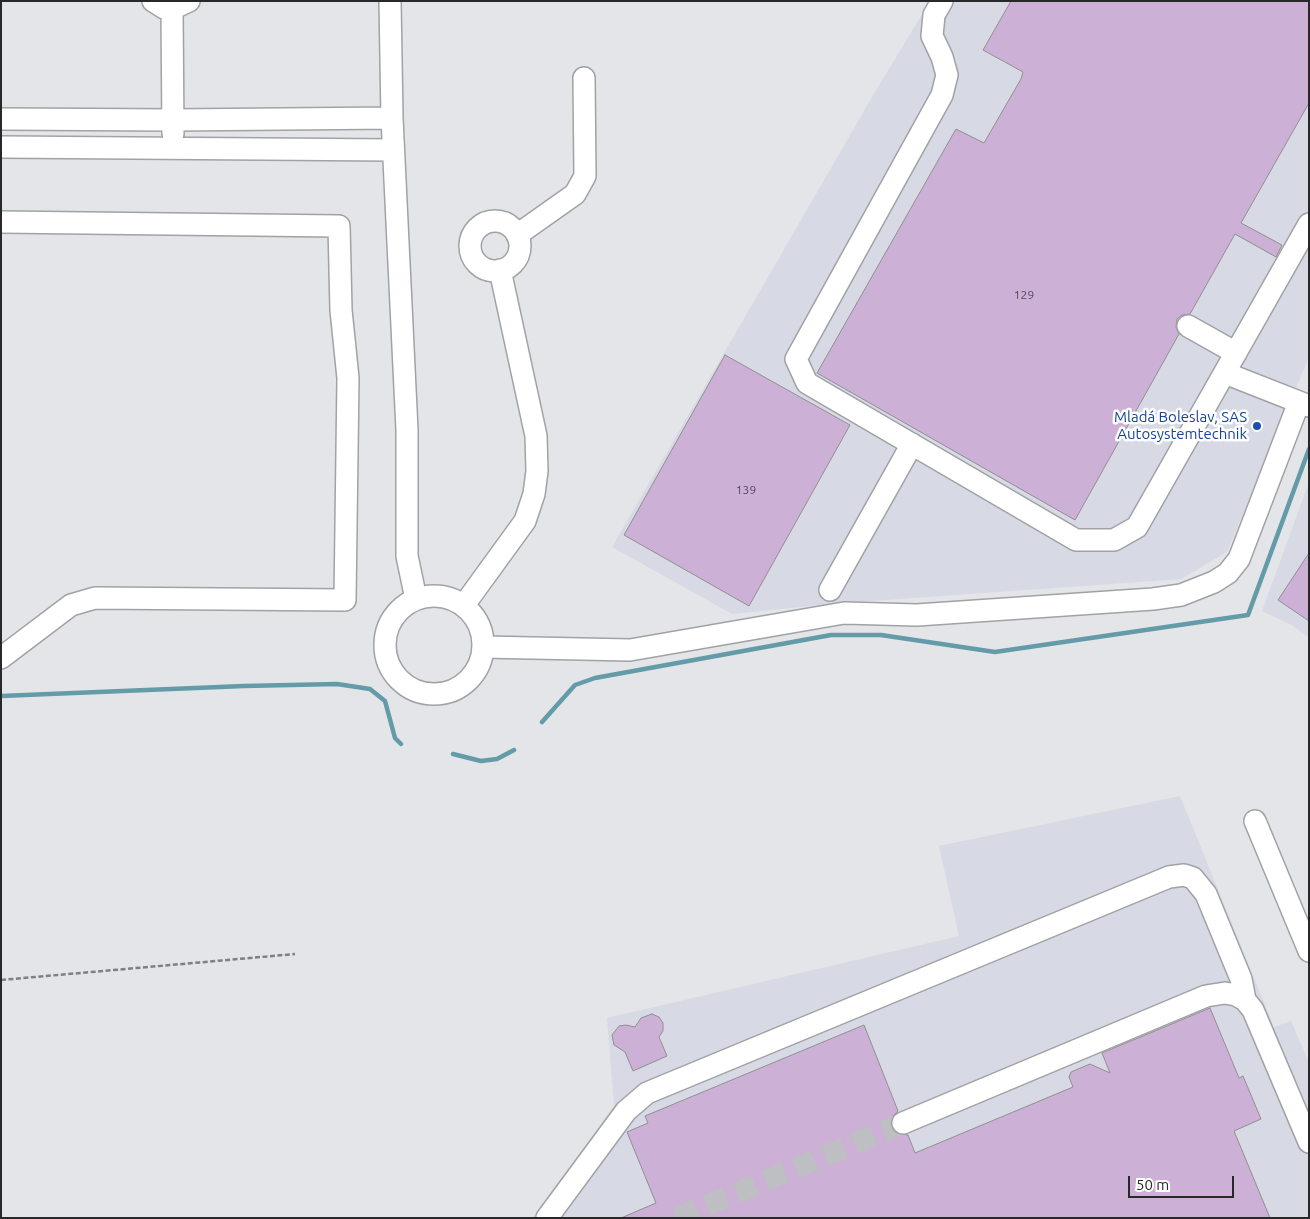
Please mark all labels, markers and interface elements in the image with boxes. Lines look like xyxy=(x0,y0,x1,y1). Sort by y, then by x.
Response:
house number: 129 xyxy=(1014,288,1034,302)
place label: Mladá Boleslav, SAS Autosystemtechnik xyxy=(1114,408,1247,443)
marker: Mladá Boleslav, SAS Autosystemtechnik xyxy=(1251,420,1263,432)
house number: 139 xyxy=(736,483,756,497)
scale bar xyxy=(1130,1166,1236,1198)
text: 50 m xyxy=(1136,1176,1169,1193)

